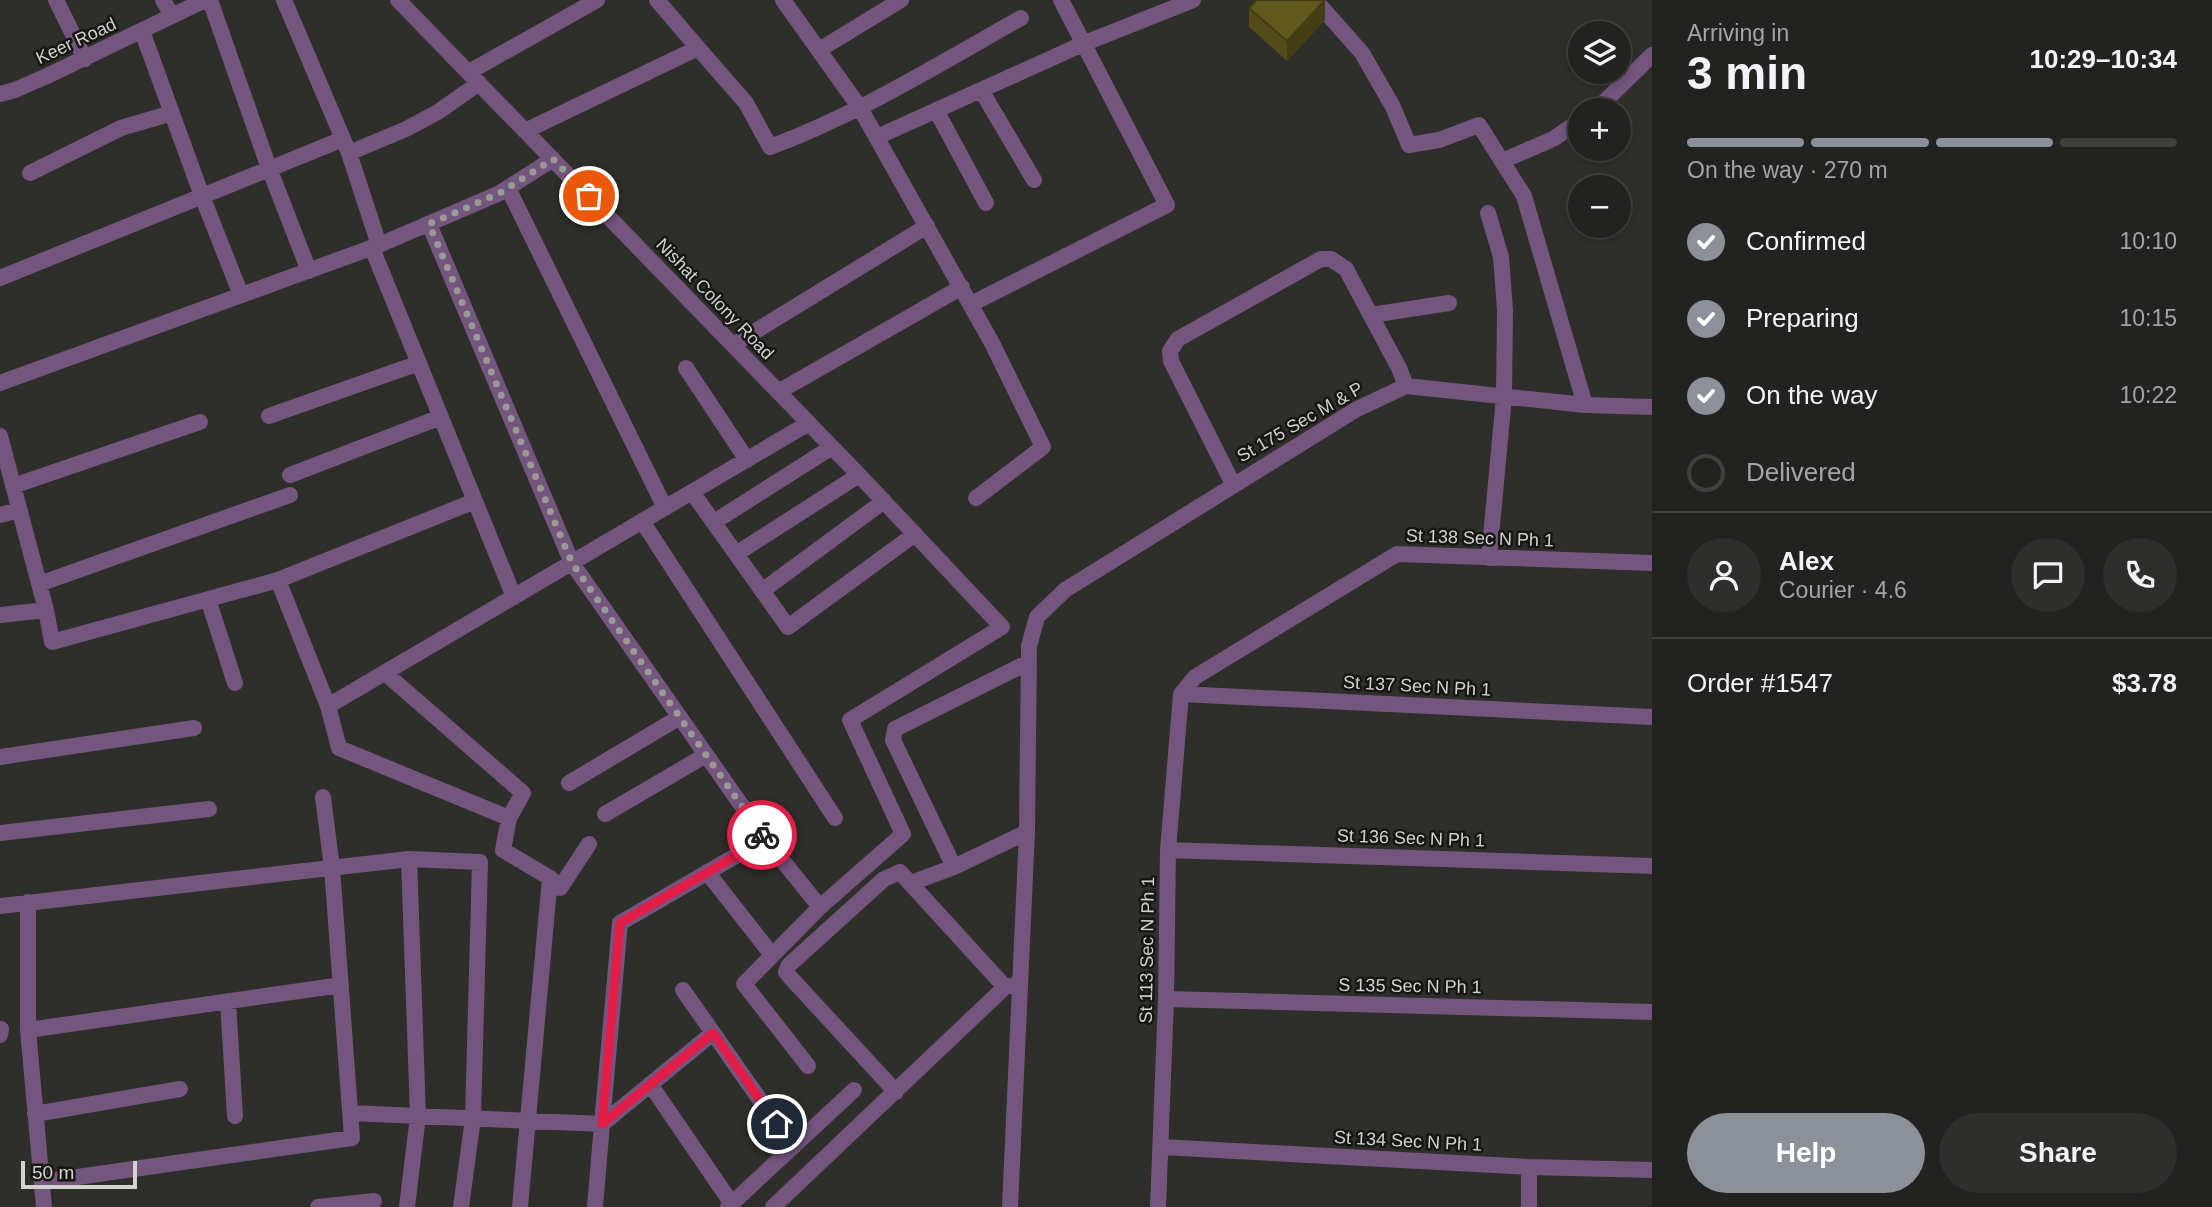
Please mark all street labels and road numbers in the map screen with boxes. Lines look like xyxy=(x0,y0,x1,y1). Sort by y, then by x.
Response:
street label: Keer Road xyxy=(33,14,119,68)
street label: Nishat Colony Road xyxy=(652,234,778,364)
street label: St 175 Sec M & P xyxy=(1233,378,1367,466)
street label: St 138 Sec N Ph 1 xyxy=(1406,525,1554,551)
street label: St 137 Sec N Ph 1 xyxy=(1343,672,1491,700)
street label: St 136 Sec N Ph 1 xyxy=(1337,825,1485,851)
street label: St 113 Sec N Ph 1 xyxy=(1136,876,1158,1024)
street label: S 135 Sec N Ph 1 xyxy=(1338,975,1482,997)
street label: St 134 Sec N Ph 1 xyxy=(1334,1127,1482,1155)

